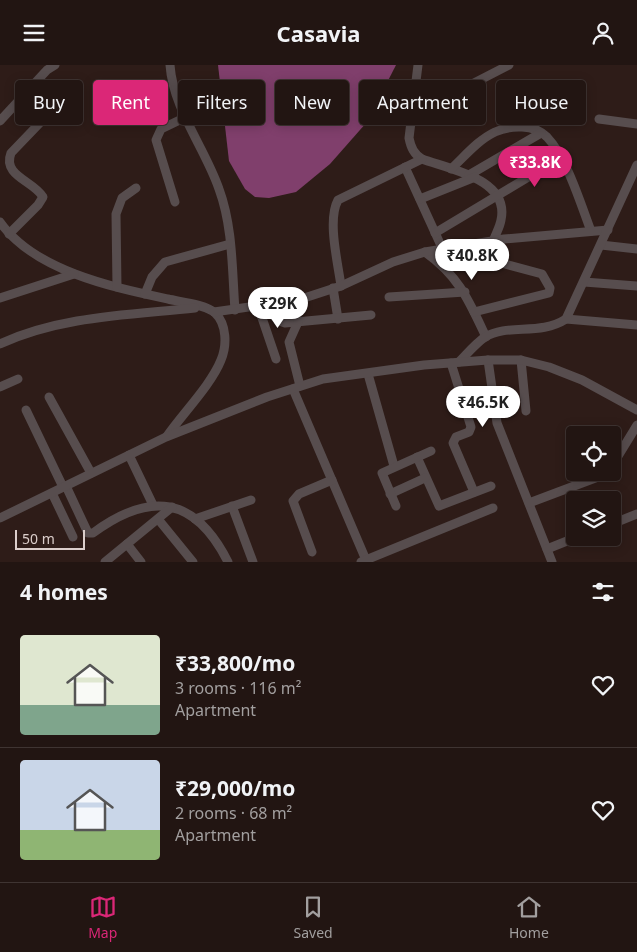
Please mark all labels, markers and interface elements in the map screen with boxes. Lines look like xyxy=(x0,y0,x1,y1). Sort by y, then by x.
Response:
text: Casavia xyxy=(277,18,360,48)
icon: menu xyxy=(20,19,48,47)
icon: person xyxy=(589,19,617,47)
chip: Buy xyxy=(15,80,83,125)
chip: Rent xyxy=(93,80,168,125)
chip: Filters xyxy=(178,80,265,125)
chip: New xyxy=(275,80,349,125)
chip: Apartment xyxy=(359,80,486,125)
chip: House xyxy=(496,80,586,125)
pin: ₹33.8K xyxy=(494,145,576,188)
text: ₹33.8K xyxy=(509,151,561,173)
pin: ₹40.8K xyxy=(431,239,513,281)
text: ₹40.8K xyxy=(446,244,498,266)
pin: ₹29K xyxy=(248,287,308,329)
text: ₹29K xyxy=(259,292,297,314)
pin: ₹46.5K xyxy=(442,385,524,428)
text: ₹46.5K xyxy=(457,391,509,413)
map controls xyxy=(566,426,621,546)
button: locate xyxy=(566,426,621,481)
button: layers xyxy=(566,491,621,546)
scale bar xyxy=(15,527,85,550)
text: 50 m xyxy=(22,529,55,548)
text: 4 homes xyxy=(20,578,108,606)
icon: filters xyxy=(589,578,617,606)
text: ₹33,800/mo xyxy=(175,649,295,677)
icon: home xyxy=(60,655,120,715)
icon: heart xyxy=(589,671,617,699)
text: 3 rooms · 116 m² xyxy=(175,677,301,699)
text: Apartment xyxy=(175,699,256,721)
text: ₹29,000/mo xyxy=(175,774,295,802)
icon: home xyxy=(60,780,120,840)
icon: heart xyxy=(589,796,617,824)
text: 2 rooms · 68 m² xyxy=(175,802,292,824)
text: Apartment xyxy=(175,824,256,846)
tab: Map xyxy=(88,893,117,942)
tab: Saved xyxy=(294,893,333,942)
tab: Home xyxy=(509,893,549,942)

